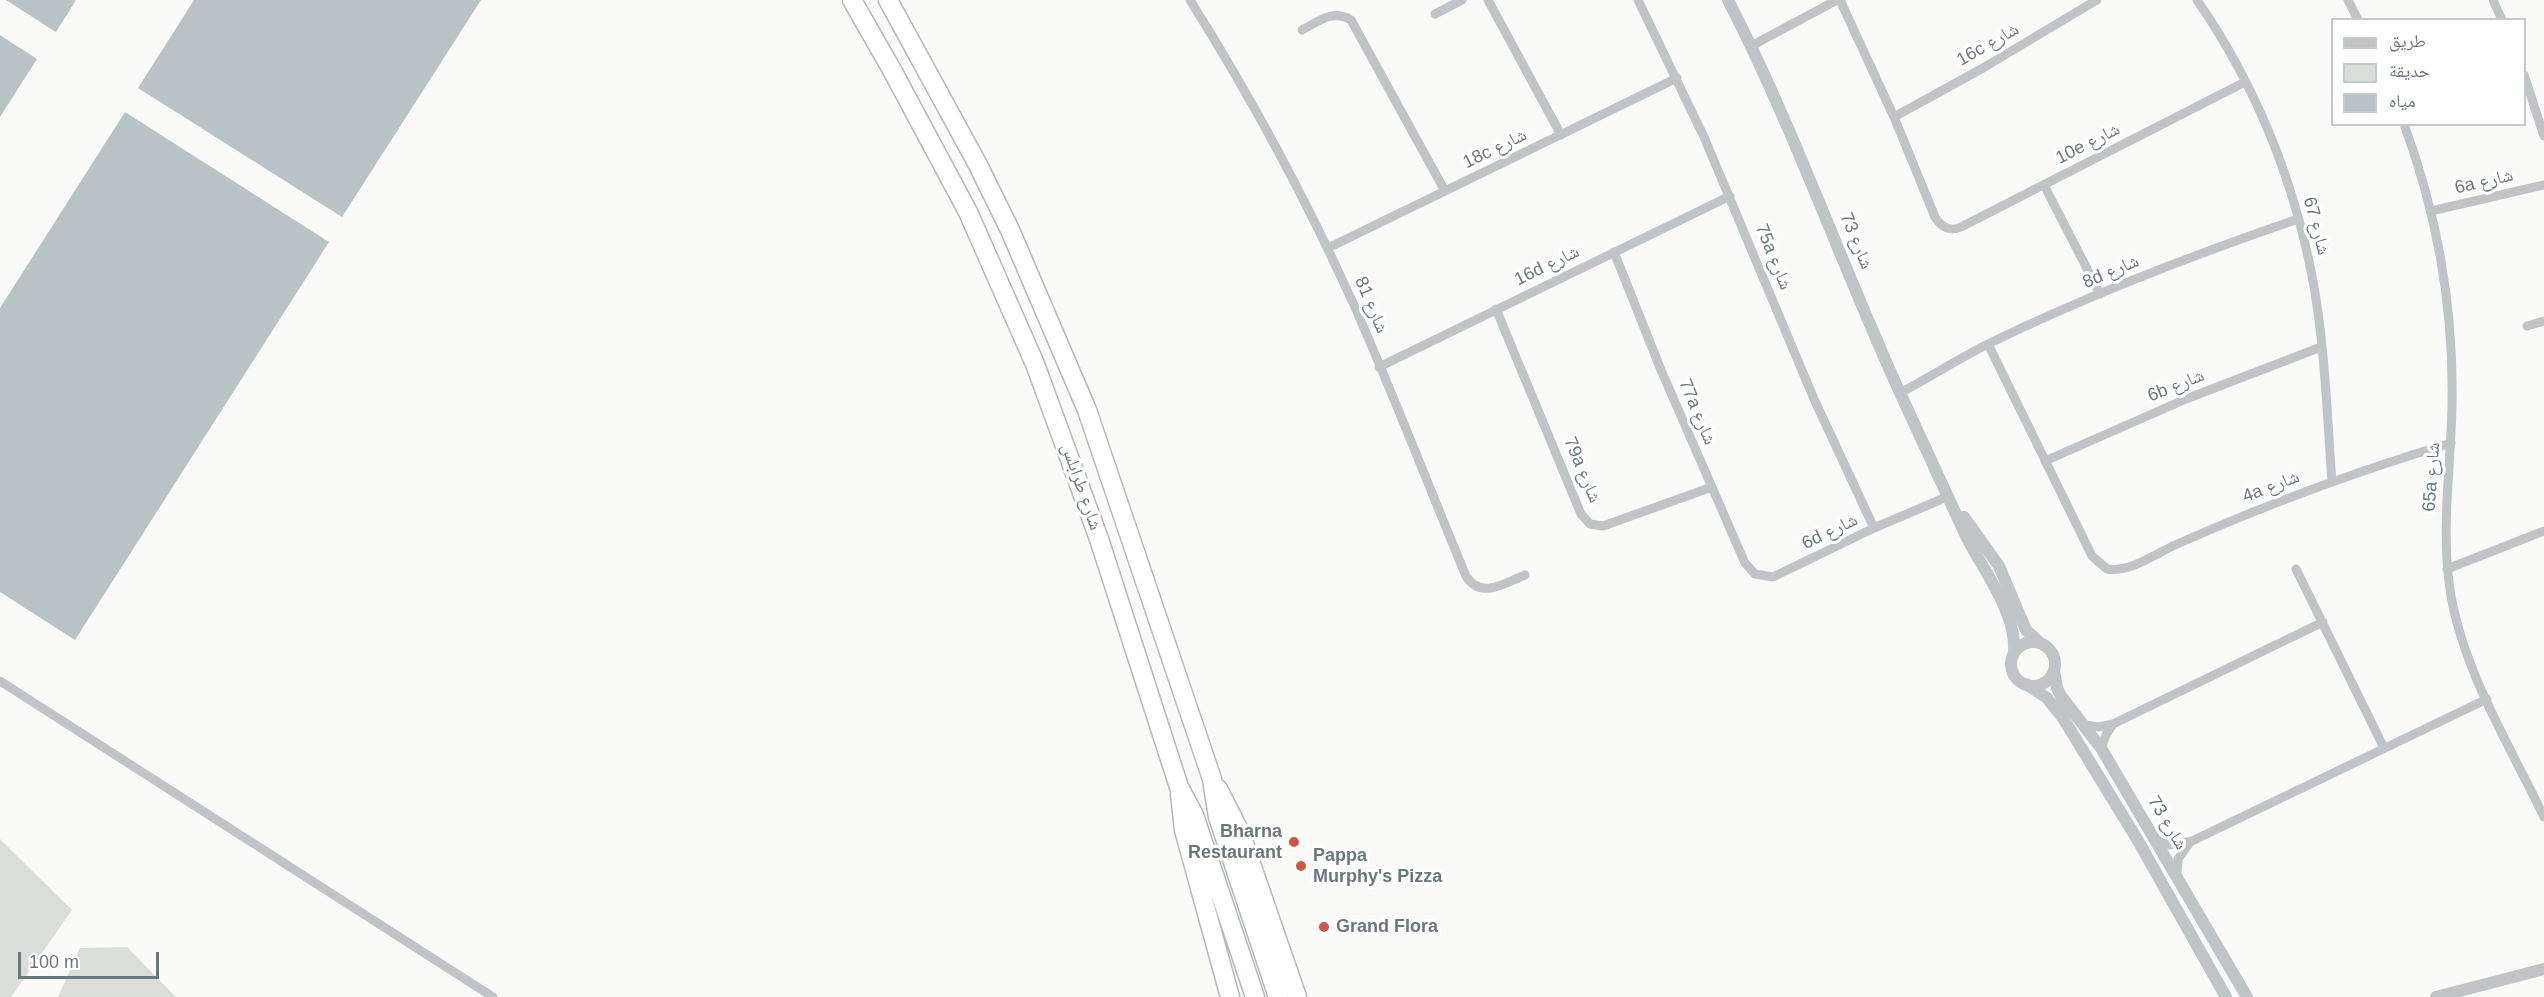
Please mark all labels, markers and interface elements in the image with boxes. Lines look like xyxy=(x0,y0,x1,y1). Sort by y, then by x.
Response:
legend xyxy=(2331,18,2526,126)
street label: 16c شارع xyxy=(1953,19,2023,71)
text: طريق xyxy=(2389,31,2426,51)
text: حديقة xyxy=(2389,61,2430,81)
text: مياه xyxy=(2389,91,2416,111)
street label: 10e شارع xyxy=(2052,119,2124,169)
street label: 18c شارع xyxy=(1460,124,1530,174)
street label: 6a شارع xyxy=(2453,165,2515,199)
street label: شارع 67 xyxy=(2298,195,2334,257)
street label: شارع 73 xyxy=(1835,209,1877,273)
street label: 75a شارع xyxy=(1750,221,1796,293)
street label: 16d شارع xyxy=(1511,241,1583,291)
street label: 8d شارع xyxy=(2080,250,2142,294)
street label: شارع 81 xyxy=(1349,274,1393,336)
street label: 6b شارع xyxy=(2144,365,2208,407)
street label: 77a شارع xyxy=(1674,376,1720,448)
street label: 79a شارع xyxy=(1559,434,1605,506)
street label: شارع طرابلس xyxy=(1056,441,1106,533)
street label: 65a شارع xyxy=(2419,442,2445,512)
street label: 4a شارع xyxy=(2239,466,2303,508)
street label: 6d شارع xyxy=(1799,509,1861,555)
street label: شارع 73 xyxy=(2142,792,2192,854)
place label: Bharna Restaurant xyxy=(1188,821,1282,864)
marker: Bharna Restaurant xyxy=(1287,835,1301,849)
place label: Pappa Murphy's Pizza xyxy=(1313,845,1442,888)
marker: Pappa Murphy's Pizza xyxy=(1294,859,1308,873)
place label: Grand Flora xyxy=(1336,916,1438,938)
marker: Grand Flora xyxy=(1317,920,1331,934)
scale bar xyxy=(21,940,162,978)
text: 100 m xyxy=(29,952,79,972)

